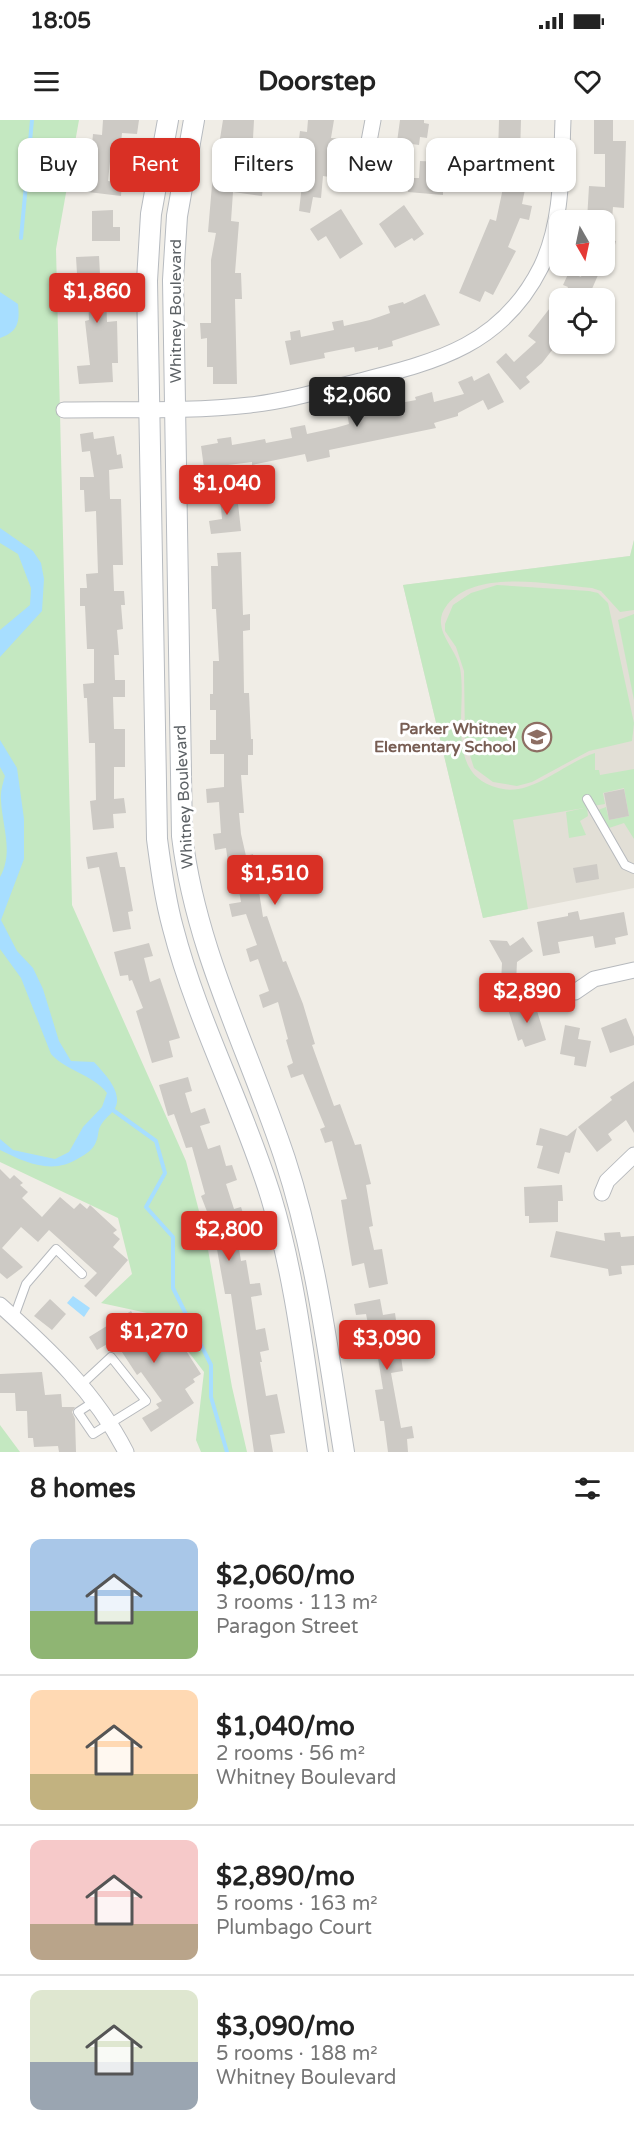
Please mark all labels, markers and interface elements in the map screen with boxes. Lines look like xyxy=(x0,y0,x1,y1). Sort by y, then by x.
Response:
text: 18:05 xyxy=(30,8,91,34)
icon: menu xyxy=(30,65,63,98)
text: Doorstep xyxy=(258,65,376,98)
icon: heart xyxy=(571,65,604,98)
chip: Buy xyxy=(18,138,98,192)
chip: Rent xyxy=(110,138,200,192)
chip: Filters xyxy=(212,138,315,192)
chip: New xyxy=(327,138,414,192)
chip: Apartment xyxy=(426,138,576,192)
north arrow xyxy=(549,210,615,276)
map controls xyxy=(549,210,615,354)
street label: Whitney Boulevard xyxy=(166,239,186,383)
pin: $1,860 xyxy=(48,273,146,324)
text: $1,860 xyxy=(63,280,131,304)
button: locate xyxy=(549,288,615,354)
pin: $2,060 xyxy=(308,377,406,428)
text: $2,060 xyxy=(323,384,391,408)
pin: $1,040 xyxy=(178,465,276,516)
text: $1,040 xyxy=(193,472,261,496)
place label: Parker Whitney Elementary School xyxy=(374,719,516,757)
school or university icon: Parker Whitney Elementary School xyxy=(521,721,553,753)
street label: Whitney Boulevard xyxy=(170,724,198,870)
pin: $1,510 xyxy=(226,855,324,906)
text: $1,510 xyxy=(241,862,309,886)
pin: $2,890 xyxy=(478,973,576,1024)
text: $2,890 xyxy=(493,980,561,1004)
pin: $2,800 xyxy=(180,1211,278,1262)
text: $2,800 xyxy=(195,1218,263,1242)
pin: $1,270 xyxy=(105,1313,203,1364)
text: $1,270 xyxy=(120,1320,188,1344)
pin: $3,090 xyxy=(338,1320,436,1371)
text: $3,090 xyxy=(353,1327,421,1351)
icon: filters xyxy=(571,1472,604,1505)
text: 8 homes xyxy=(30,1473,136,1504)
text: $2,060/mo xyxy=(216,1560,355,1591)
icon: home xyxy=(78,1563,150,1635)
text: 3 rooms · 113 m² xyxy=(216,1591,378,1615)
text: Paragon Street xyxy=(216,1615,358,1639)
text: $1,040/mo xyxy=(216,1711,355,1742)
icon: home xyxy=(78,1714,150,1786)
text: 2 rooms · 56 m² xyxy=(216,1742,365,1766)
text: Whitney Boulevard xyxy=(216,1766,396,1790)
text: $2,890/mo xyxy=(216,1861,355,1892)
icon: home xyxy=(78,1864,150,1936)
text: 5 rooms · 163 m² xyxy=(216,1892,378,1916)
text: Plumbago Court xyxy=(216,1916,372,1940)
text: $3,090/mo xyxy=(216,2011,355,2042)
icon: home xyxy=(78,2014,150,2086)
text: 5 rooms · 188 m² xyxy=(216,2042,378,2066)
text: Whitney Boulevard xyxy=(216,2066,396,2090)

